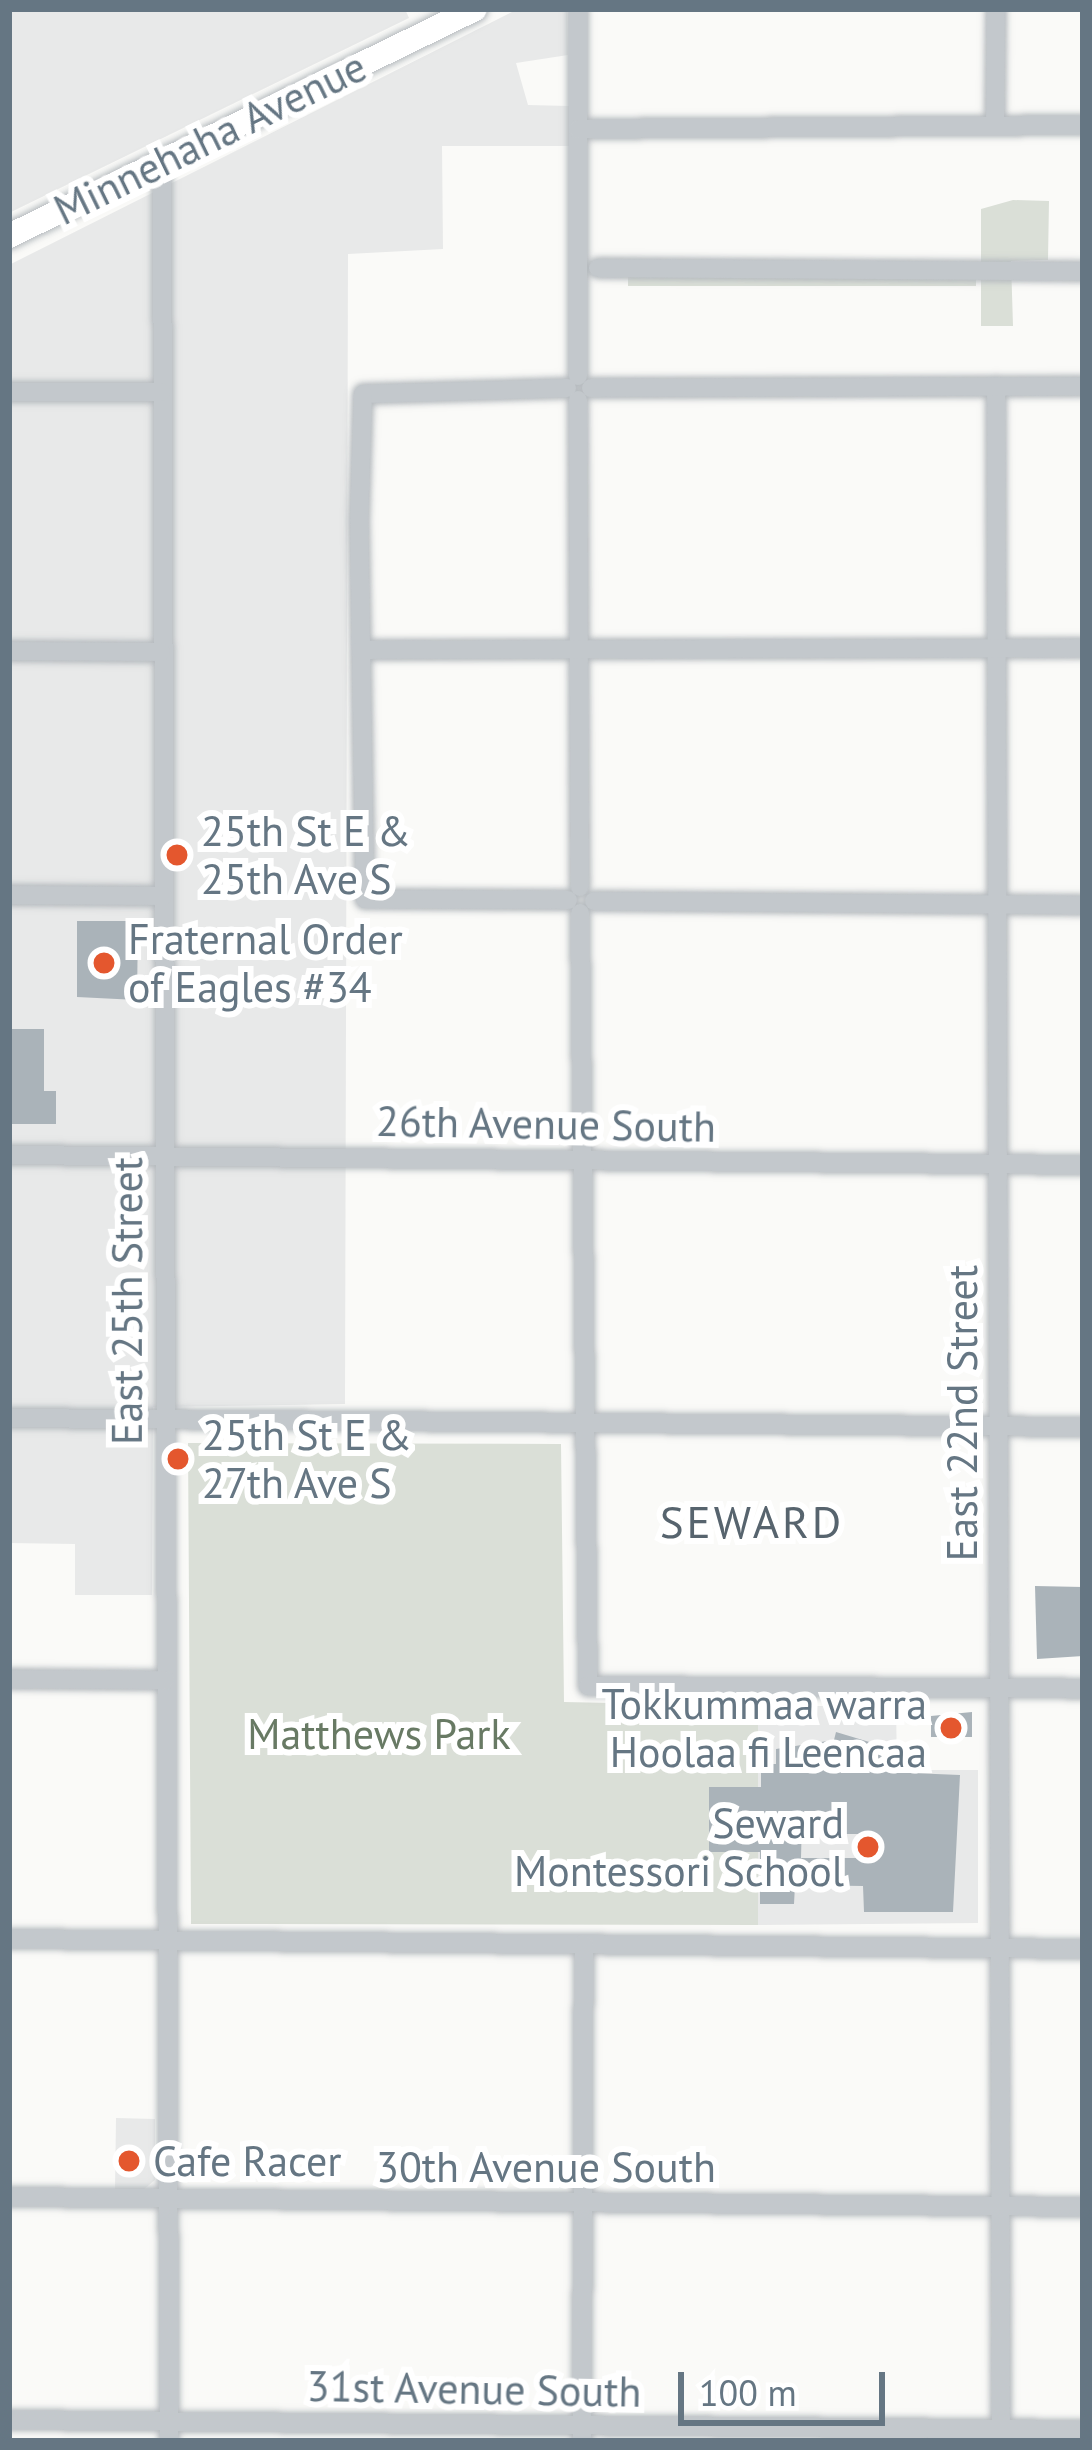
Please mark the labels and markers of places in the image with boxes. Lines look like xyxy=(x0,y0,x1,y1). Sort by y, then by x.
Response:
place label: 25th St E & 25th Ave S xyxy=(201,806,411,904)
marker: 25th St E & 25th Ave S xyxy=(164,842,190,868)
place label: Fraternal Order of Eagles #34 xyxy=(128,914,403,1012)
marker: Fraternal Order of Eagles #34 xyxy=(91,950,117,976)
place label: 25th St E & 27th Ave S xyxy=(202,1410,412,1508)
marker: 25th St E & 27th Ave S xyxy=(165,1446,191,1472)
place label: Tokkummaa warra Hoolaa fi Leencaa xyxy=(602,1679,927,1778)
marker: Tokkummaa warra Hoolaa fi Leencaa xyxy=(938,1715,964,1741)
place label: Seward Montessori School xyxy=(514,1798,844,1896)
marker: Seward Montessori School xyxy=(855,1834,881,1860)
place label: Cafe Racer xyxy=(153,2136,342,2186)
marker: Cafe Racer xyxy=(116,2148,142,2174)

